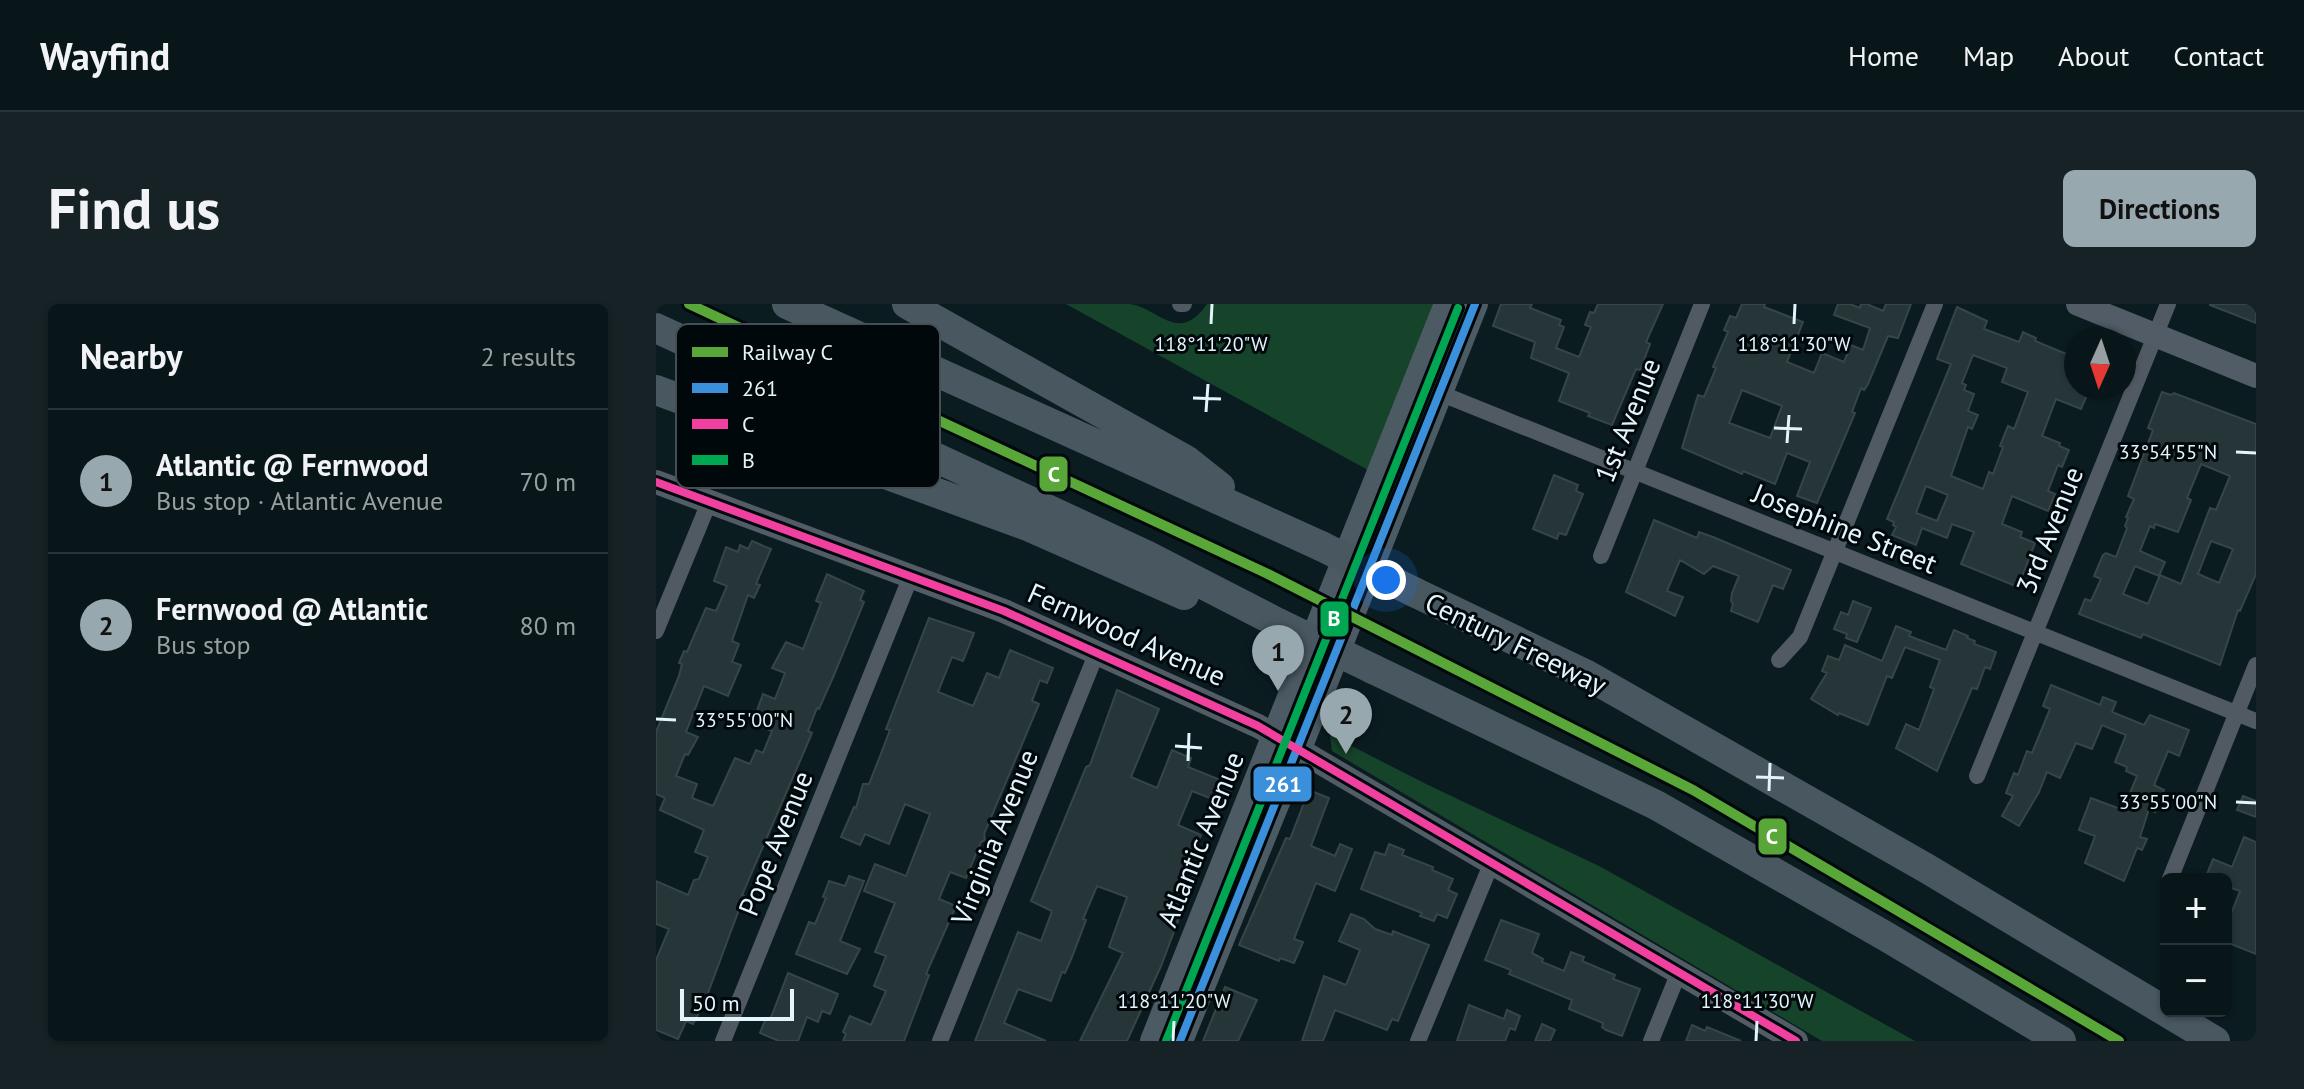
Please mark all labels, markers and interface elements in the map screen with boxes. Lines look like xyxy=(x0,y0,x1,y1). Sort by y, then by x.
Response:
text: Wayfind xyxy=(40,31,170,80)
text: Home xyxy=(1848,37,1919,74)
text: Map xyxy=(1963,37,2014,74)
text: About xyxy=(2058,37,2129,74)
text: Contact xyxy=(2173,37,2264,74)
button: Directions xyxy=(2063,170,2256,247)
text: Find us xyxy=(48,172,220,244)
legend xyxy=(676,324,940,488)
north arrow xyxy=(2064,328,2136,400)
text: 118°11'20"W xyxy=(1154,331,1268,357)
text: 118°11'30"W xyxy=(1737,331,1851,357)
text: Nearby xyxy=(80,334,182,378)
text: Railway C xyxy=(742,338,833,366)
text: 2 results xyxy=(481,340,576,373)
street label: 1st Avenue xyxy=(1585,353,1669,487)
text: 261 xyxy=(742,374,778,402)
text: C xyxy=(742,410,755,438)
text: 33°54'55"N xyxy=(2119,439,2217,465)
text: Atlantic @ Fernwood xyxy=(156,445,429,484)
text: B xyxy=(742,446,755,474)
line badge: C xyxy=(1038,455,1069,493)
text: C xyxy=(1048,460,1060,488)
street label: 3rd Avenue xyxy=(2007,461,2091,599)
text: 1 xyxy=(99,465,113,498)
text: 70 m xyxy=(520,465,576,498)
street label: Josephine Street xyxy=(1746,474,1943,582)
text: Bus stop · Atlantic Avenue xyxy=(156,484,443,517)
your location xyxy=(1366,560,1406,600)
street label: Fernwood Avenue xyxy=(1022,574,1232,694)
street label: Century Freeway xyxy=(1419,583,1613,703)
text: Fernwood @ Atlantic xyxy=(156,589,428,628)
line badge: B xyxy=(1319,600,1350,638)
text: B xyxy=(1327,604,1341,632)
text: 2 xyxy=(99,609,113,642)
text: 80 m xyxy=(520,609,576,642)
pin: 1 xyxy=(1252,625,1304,691)
text: Bus stop xyxy=(156,628,251,661)
pin: 2 xyxy=(1320,688,1372,754)
text: 33°55'00"N xyxy=(695,707,793,733)
street label: Virginia Avenue xyxy=(942,744,1046,931)
street label: Atlantic Avenue xyxy=(1148,746,1252,932)
street label: Pope Avenue xyxy=(729,765,821,921)
line badge: 261 xyxy=(1252,765,1313,803)
text: 261 xyxy=(1264,770,1302,798)
text: 33°55'00"N xyxy=(2119,789,2217,815)
line badge: C xyxy=(1757,817,1788,856)
text: C xyxy=(1766,822,1778,850)
map controls xyxy=(2160,873,2232,1017)
button: + xyxy=(2160,873,2232,945)
button: − xyxy=(2160,945,2232,1017)
scale bar xyxy=(680,985,794,1021)
text: 118°11'20"W xyxy=(1117,988,1231,1014)
text: 118°11'30"W xyxy=(1700,988,1814,1014)
text: 50 m xyxy=(692,989,740,1017)

